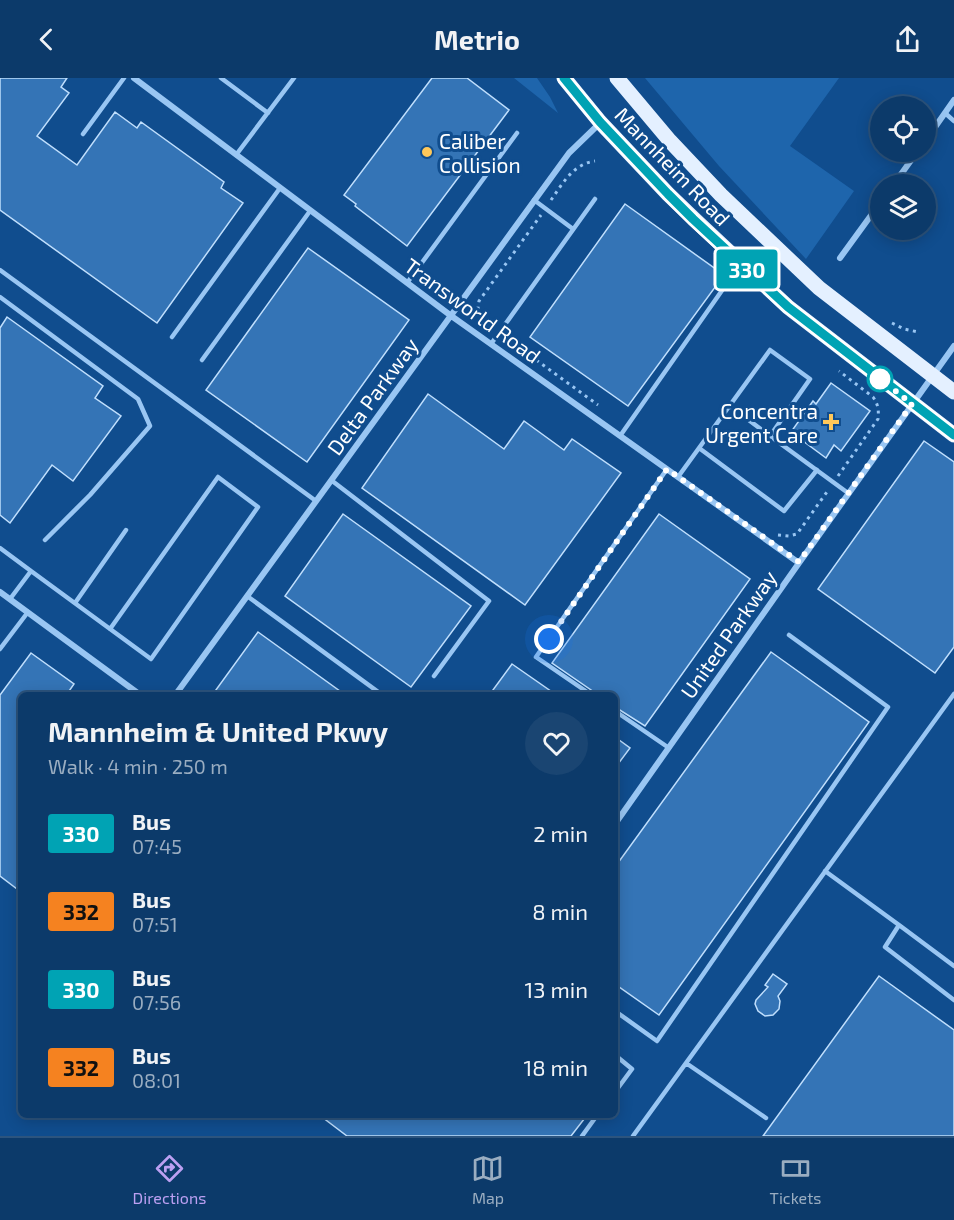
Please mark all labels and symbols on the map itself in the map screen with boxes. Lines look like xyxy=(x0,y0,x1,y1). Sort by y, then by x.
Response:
street label: Mannheim Road xyxy=(610,102,736,230)
place label: Caliber Collision xyxy=(439,128,521,177)
marker: Caliber Collision xyxy=(420,145,434,159)
line badge: 330 xyxy=(712,250,782,288)
street label: Transworld Road xyxy=(400,252,546,368)
street label: Delta Parkway xyxy=(321,333,423,459)
unlabelled marker xyxy=(867,366,893,392)
place label: Concentra Urgent Care xyxy=(705,398,818,447)
marker: Concentra Urgent Care xyxy=(822,413,840,431)
street label: United Parkway xyxy=(675,565,781,703)
your location xyxy=(534,624,564,654)

